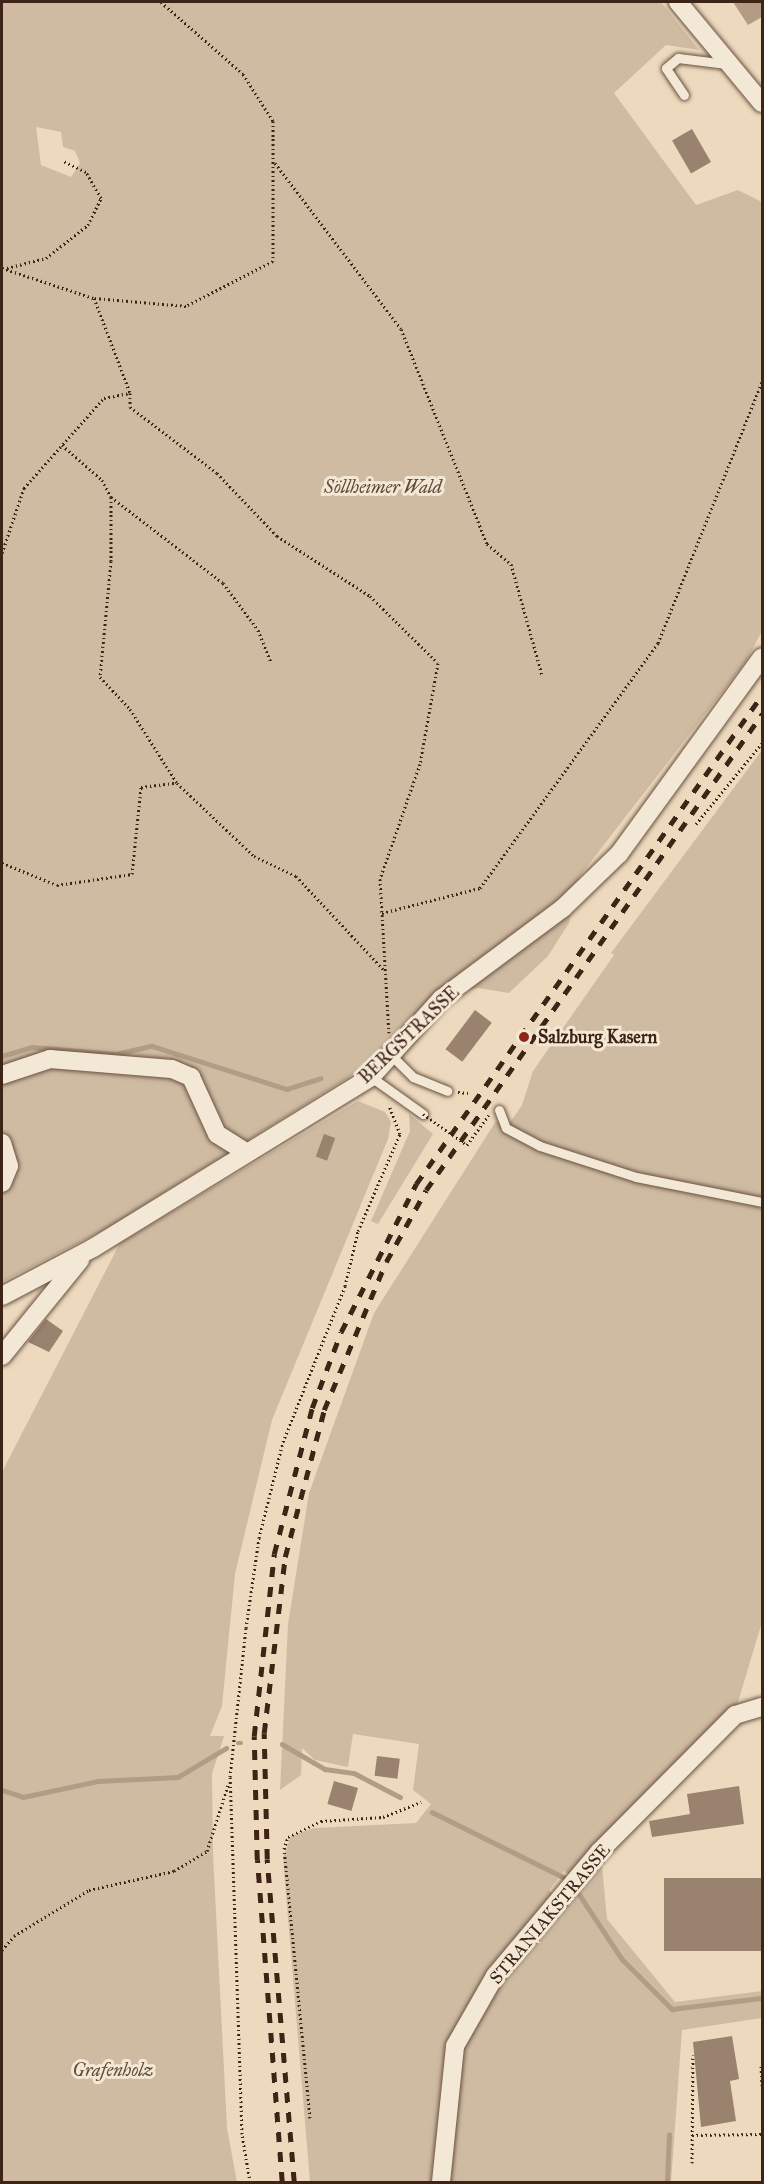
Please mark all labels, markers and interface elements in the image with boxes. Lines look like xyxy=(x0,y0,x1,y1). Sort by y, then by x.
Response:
park label: Söllheimer Wald xyxy=(324,476,442,498)
street label: BERGSTRASSE xyxy=(354,982,464,1088)
place label: Salzburg Kasern xyxy=(538,1026,657,1048)
marker: Salzburg Kasern xyxy=(515,1028,533,1046)
street label: STRANIAKSTRASSE xyxy=(485,1839,615,1989)
park label: Grafenholz xyxy=(73,2059,153,2081)

